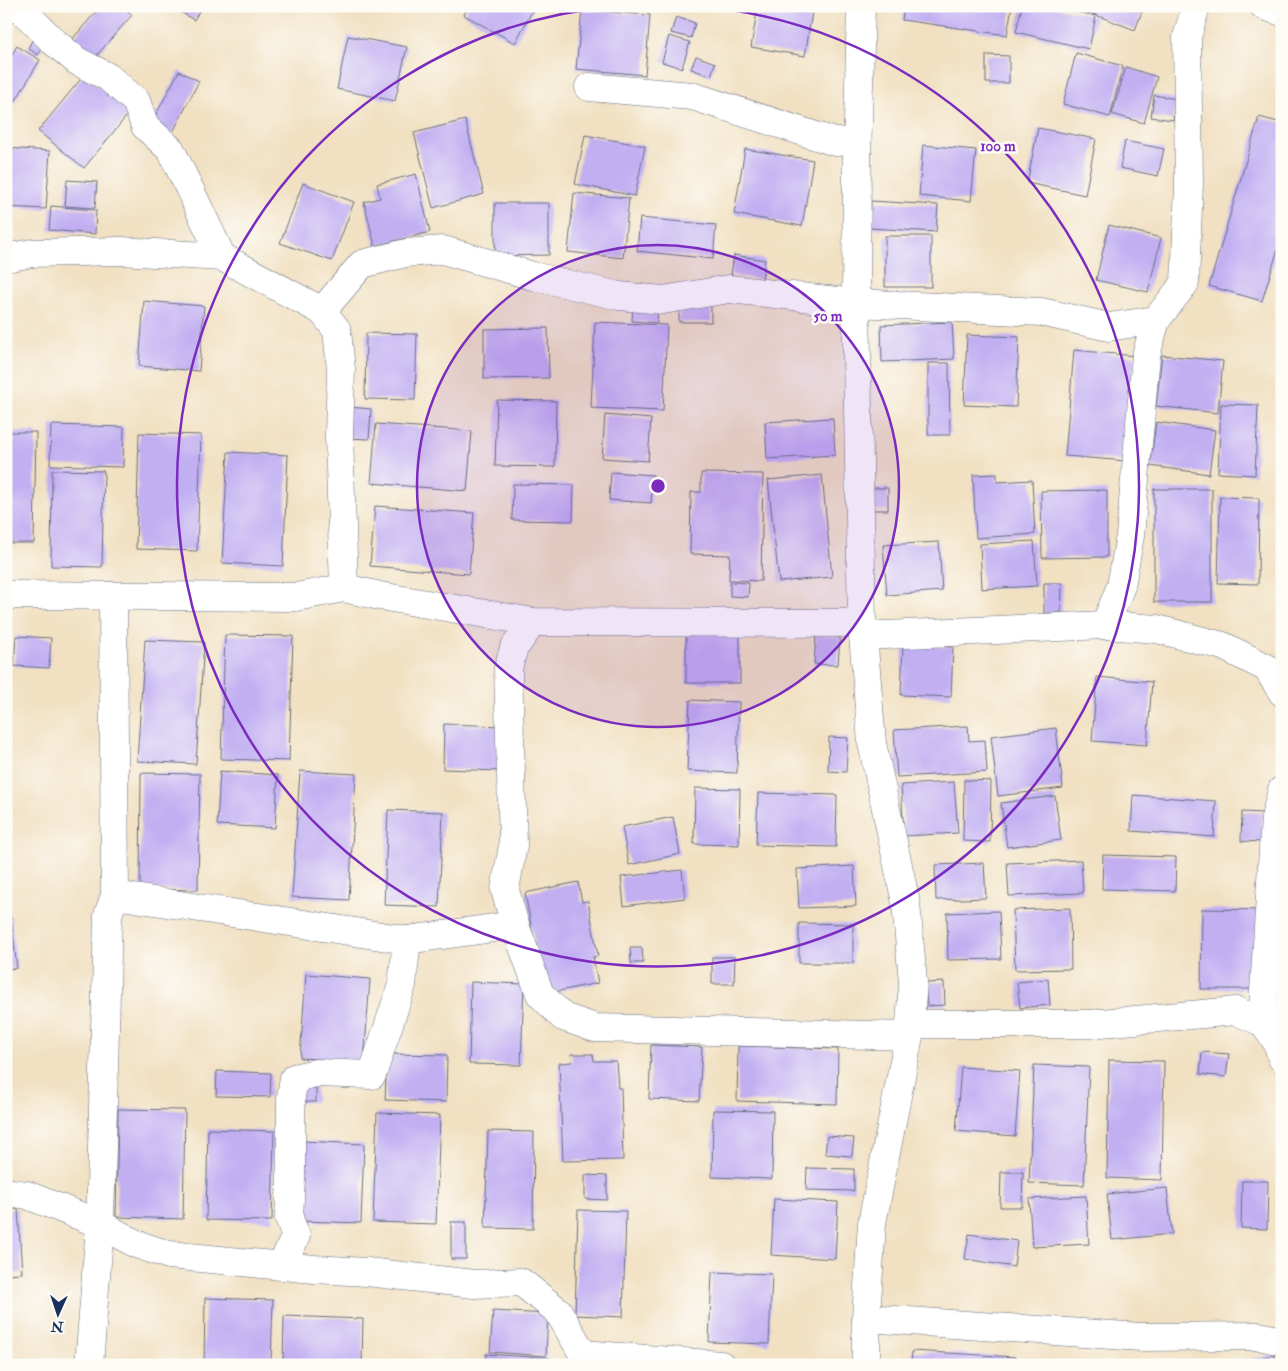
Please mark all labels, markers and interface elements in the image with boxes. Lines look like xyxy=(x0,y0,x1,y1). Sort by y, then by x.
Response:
text: 100 m xyxy=(980,137,1016,156)
text: 50 m xyxy=(814,307,843,326)
centre of rings xyxy=(649,477,667,495)
north arrow xyxy=(32,1288,82,1338)
text: N xyxy=(50,1318,65,1335)

